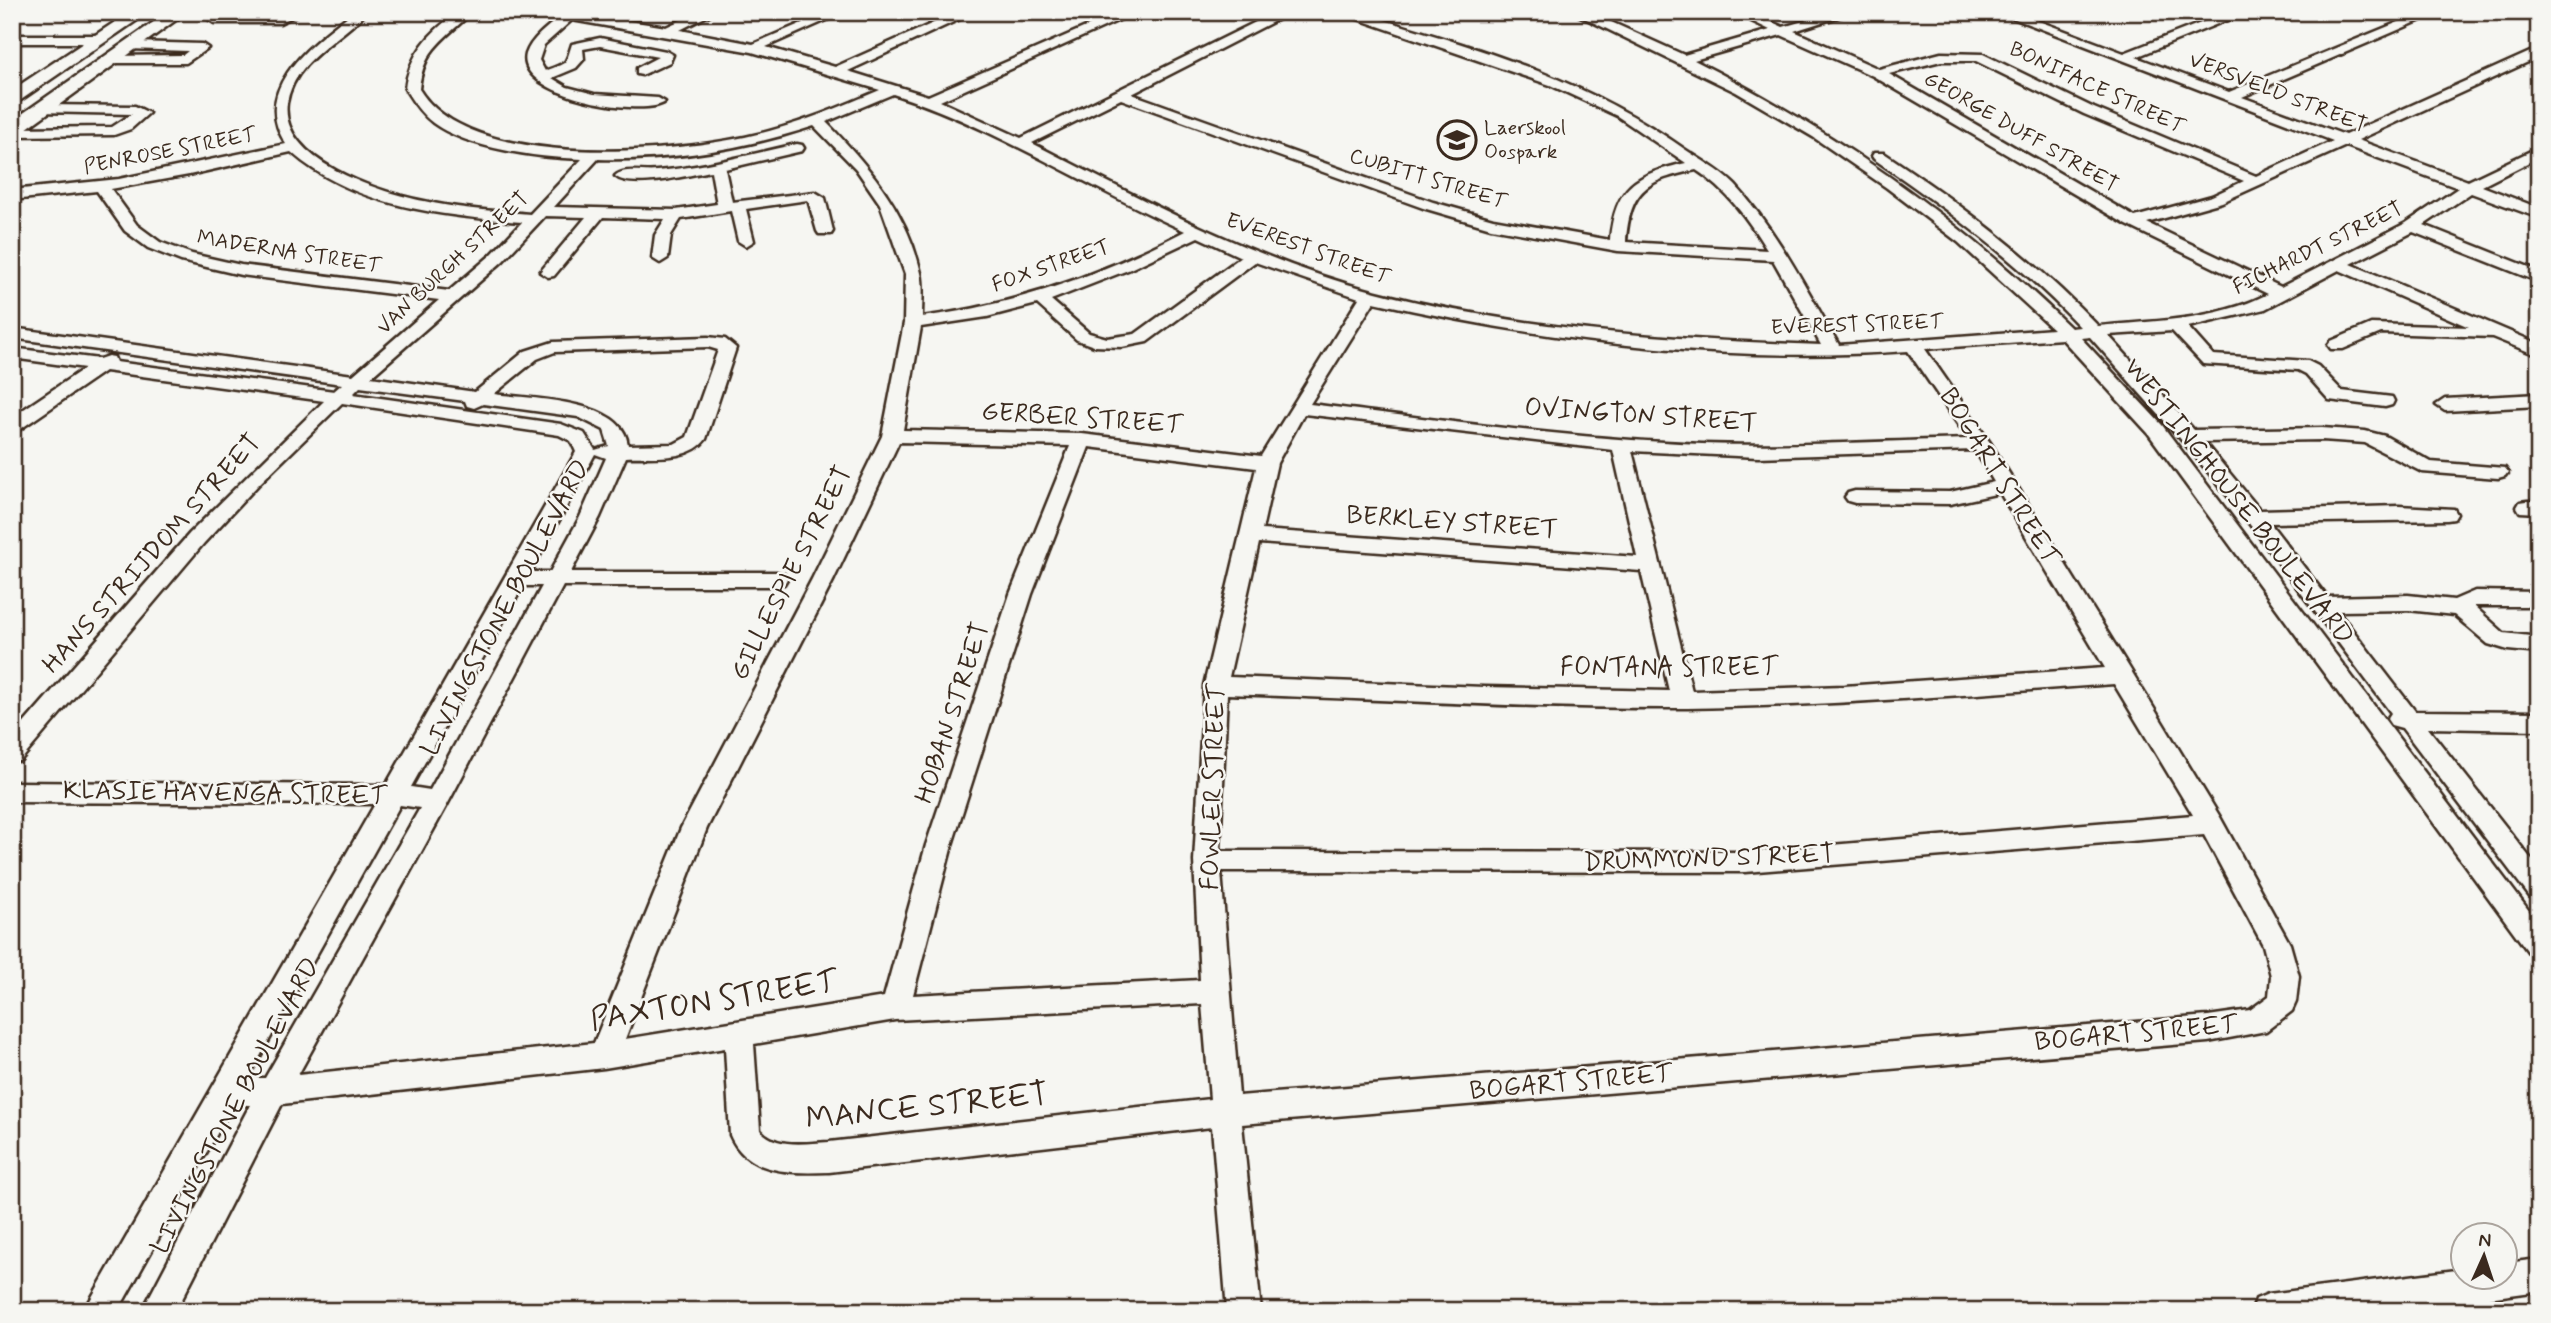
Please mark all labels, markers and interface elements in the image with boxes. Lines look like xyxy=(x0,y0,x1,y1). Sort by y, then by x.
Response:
street label: BONIFACE STREET xyxy=(2005,35,2190,141)
street label: VERSVELD STREET xyxy=(2185,46,2371,140)
street label: GEORGE DUFF STREET xyxy=(1919,65,2123,199)
place label: Laerskool Oospark xyxy=(1484,114,1566,166)
school or university icon: Laerskool Oospark xyxy=(1436,119,1478,161)
street label: PENROSE STREET xyxy=(81,120,259,181)
street label: CUBITT STREET xyxy=(1346,142,1511,216)
street label: VAN BURGH STREET xyxy=(371,185,535,341)
street label: FICHARDT STREET xyxy=(2228,195,2408,301)
street label: EVEREST STREET xyxy=(1222,206,1395,292)
street label: MADERNA STREET xyxy=(195,224,384,280)
street label: FOX STREET xyxy=(988,233,1114,299)
street label: EVEREST STREET xyxy=(1770,308,1944,342)
street label: WESTINGHOUSE BOULEVARD xyxy=(2115,352,2361,652)
street label: BOGART STREET xyxy=(1931,382,2068,573)
street label: OVINGTON STREET xyxy=(1523,391,1759,441)
street label: GERBER STREET xyxy=(980,395,1185,443)
street label: HANS STRIJDOM STREET xyxy=(35,427,269,681)
street label: LIVINGSTONE BOULEVARD xyxy=(413,454,599,762)
street label: GILLESPIE STREET xyxy=(723,460,861,686)
street label: BERKLEY STREET xyxy=(1345,499,1559,547)
street label: HOBAN STREET xyxy=(908,618,998,808)
street label: FONTANA STREET xyxy=(1560,651,1779,685)
street label: FOWLER STREET xyxy=(1193,682,1235,891)
street label: KLASIE HAVENGA STREET xyxy=(63,774,389,814)
street label: DRUMMOND STREET xyxy=(1583,838,1835,880)
street label: LIVINGSTONE BOULEVARD xyxy=(143,952,329,1260)
street label: PAXTON STREET xyxy=(587,961,842,1041)
street label: BOGART STREET xyxy=(2033,1008,2240,1060)
street label: BOGART STREET xyxy=(1468,1057,1675,1109)
street label: MANCE STREET xyxy=(804,1073,1050,1141)
north arrow xyxy=(2450,1222,2520,1292)
text: N xyxy=(2478,1228,2492,1253)

